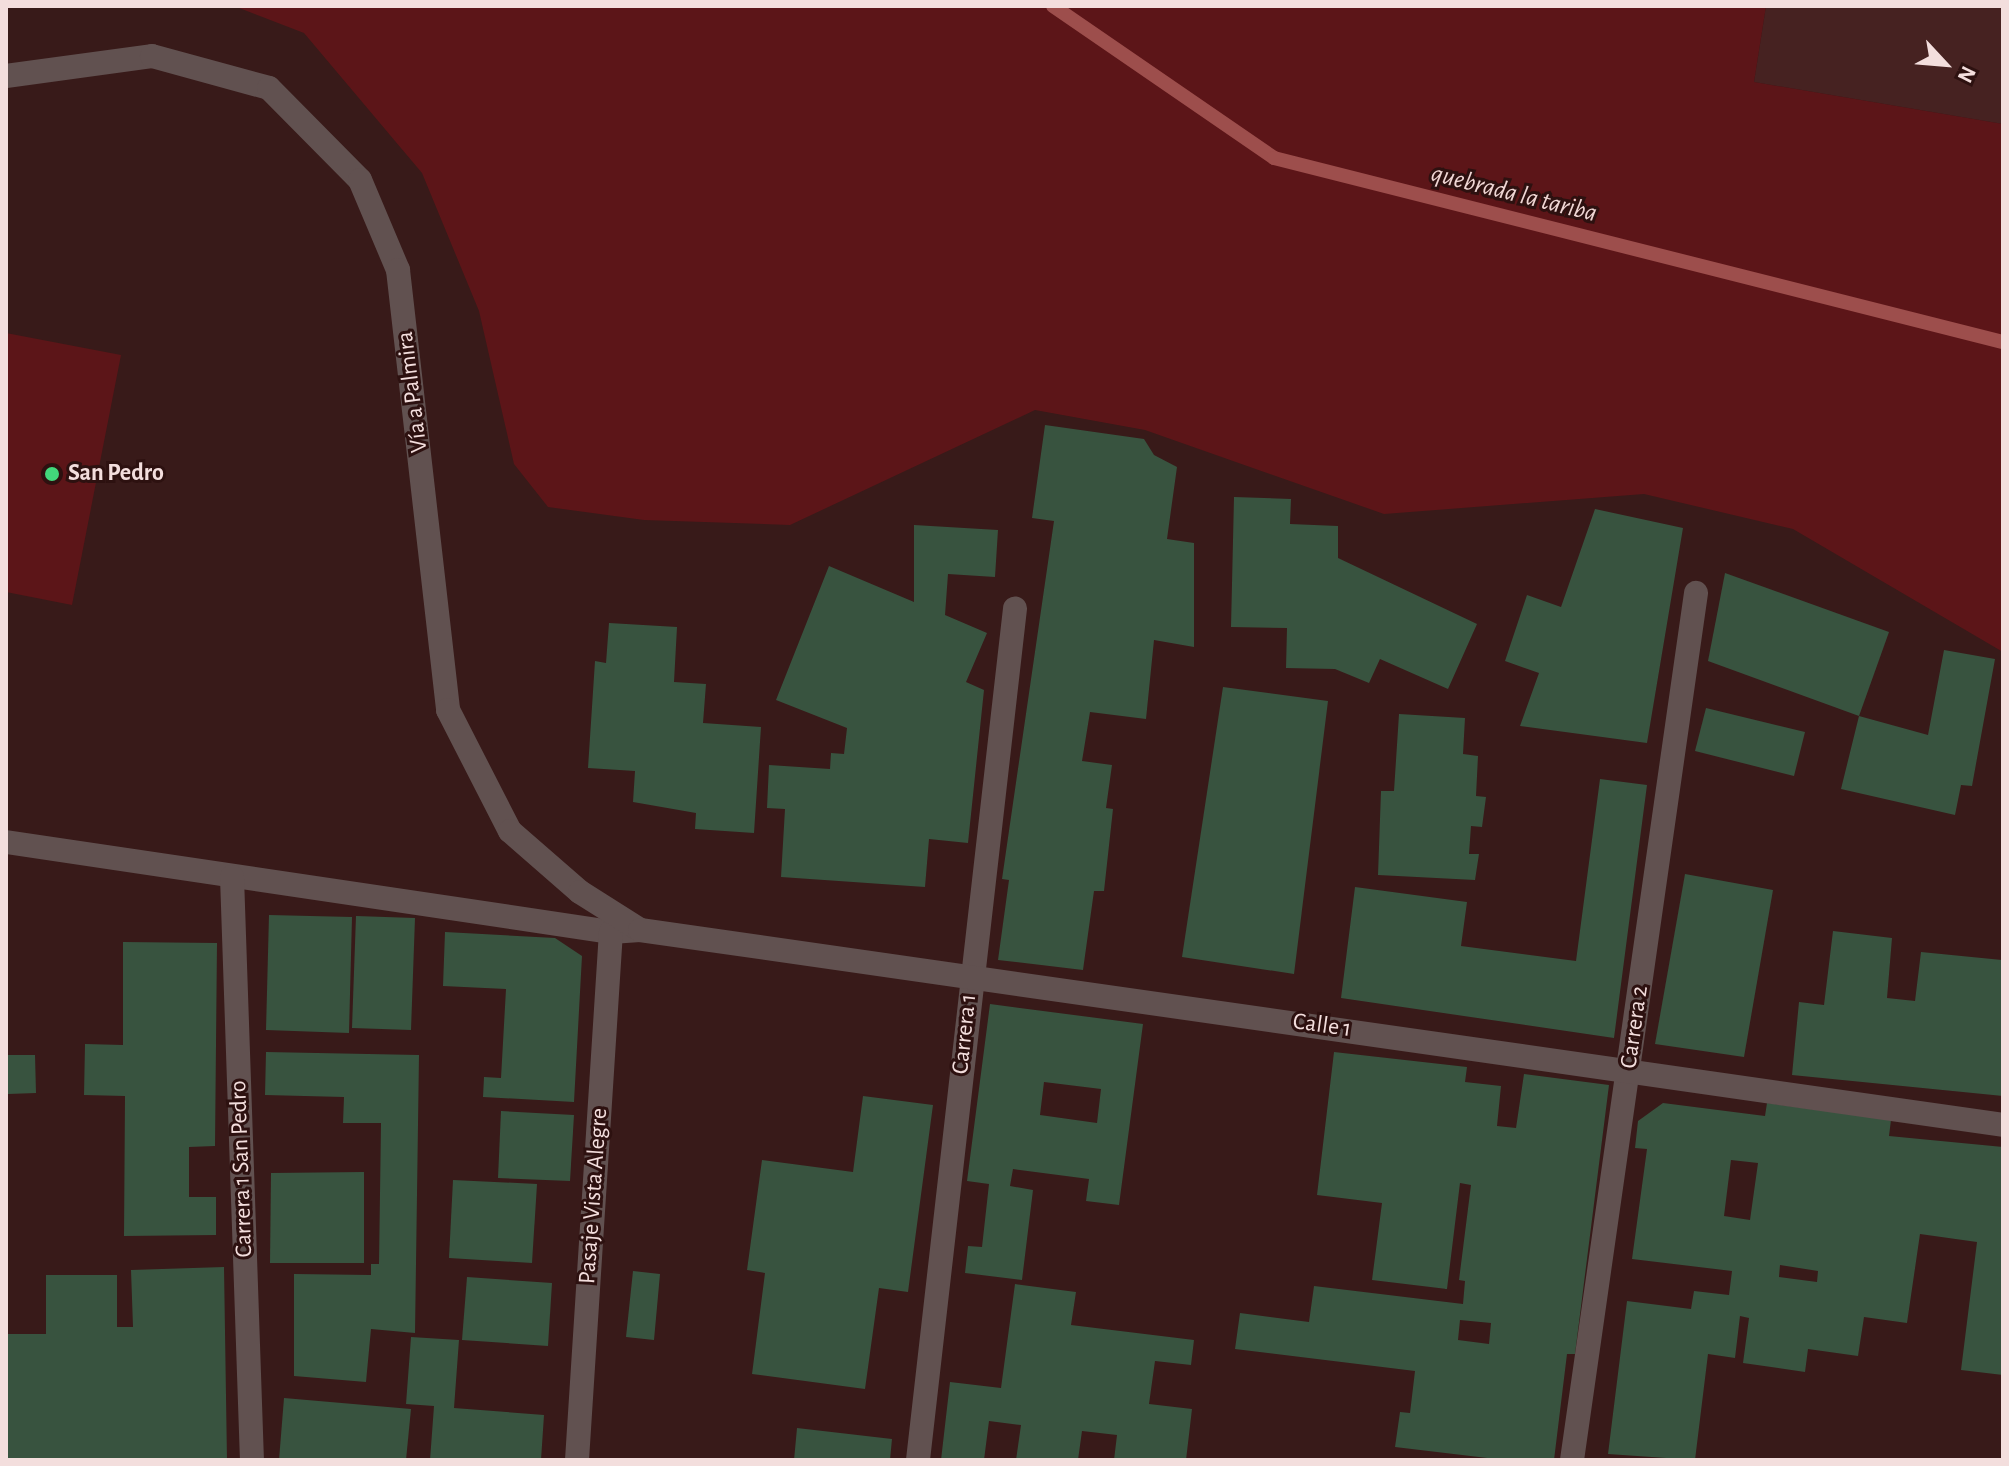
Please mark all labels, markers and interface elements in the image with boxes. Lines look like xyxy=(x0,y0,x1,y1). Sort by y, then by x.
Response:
north arrow xyxy=(1905,24,1985,104)
text: N xyxy=(1953,63,1980,86)
water label: quebrada la tariba xyxy=(1428,158,1600,230)
street label: Vía a Palmira xyxy=(391,330,435,454)
place label: San Pedro xyxy=(68,460,164,488)
marker: San Pedro xyxy=(43,465,61,483)
street label: Carrera 2 xyxy=(1615,984,1655,1070)
street label: Carrera 1 xyxy=(946,992,984,1076)
street label: Calle 1 xyxy=(1291,1008,1353,1044)
street label: Carrera 1 San Pedro xyxy=(225,1080,259,1258)
street label: Pasaje Vista Alegre xyxy=(573,1107,615,1285)

